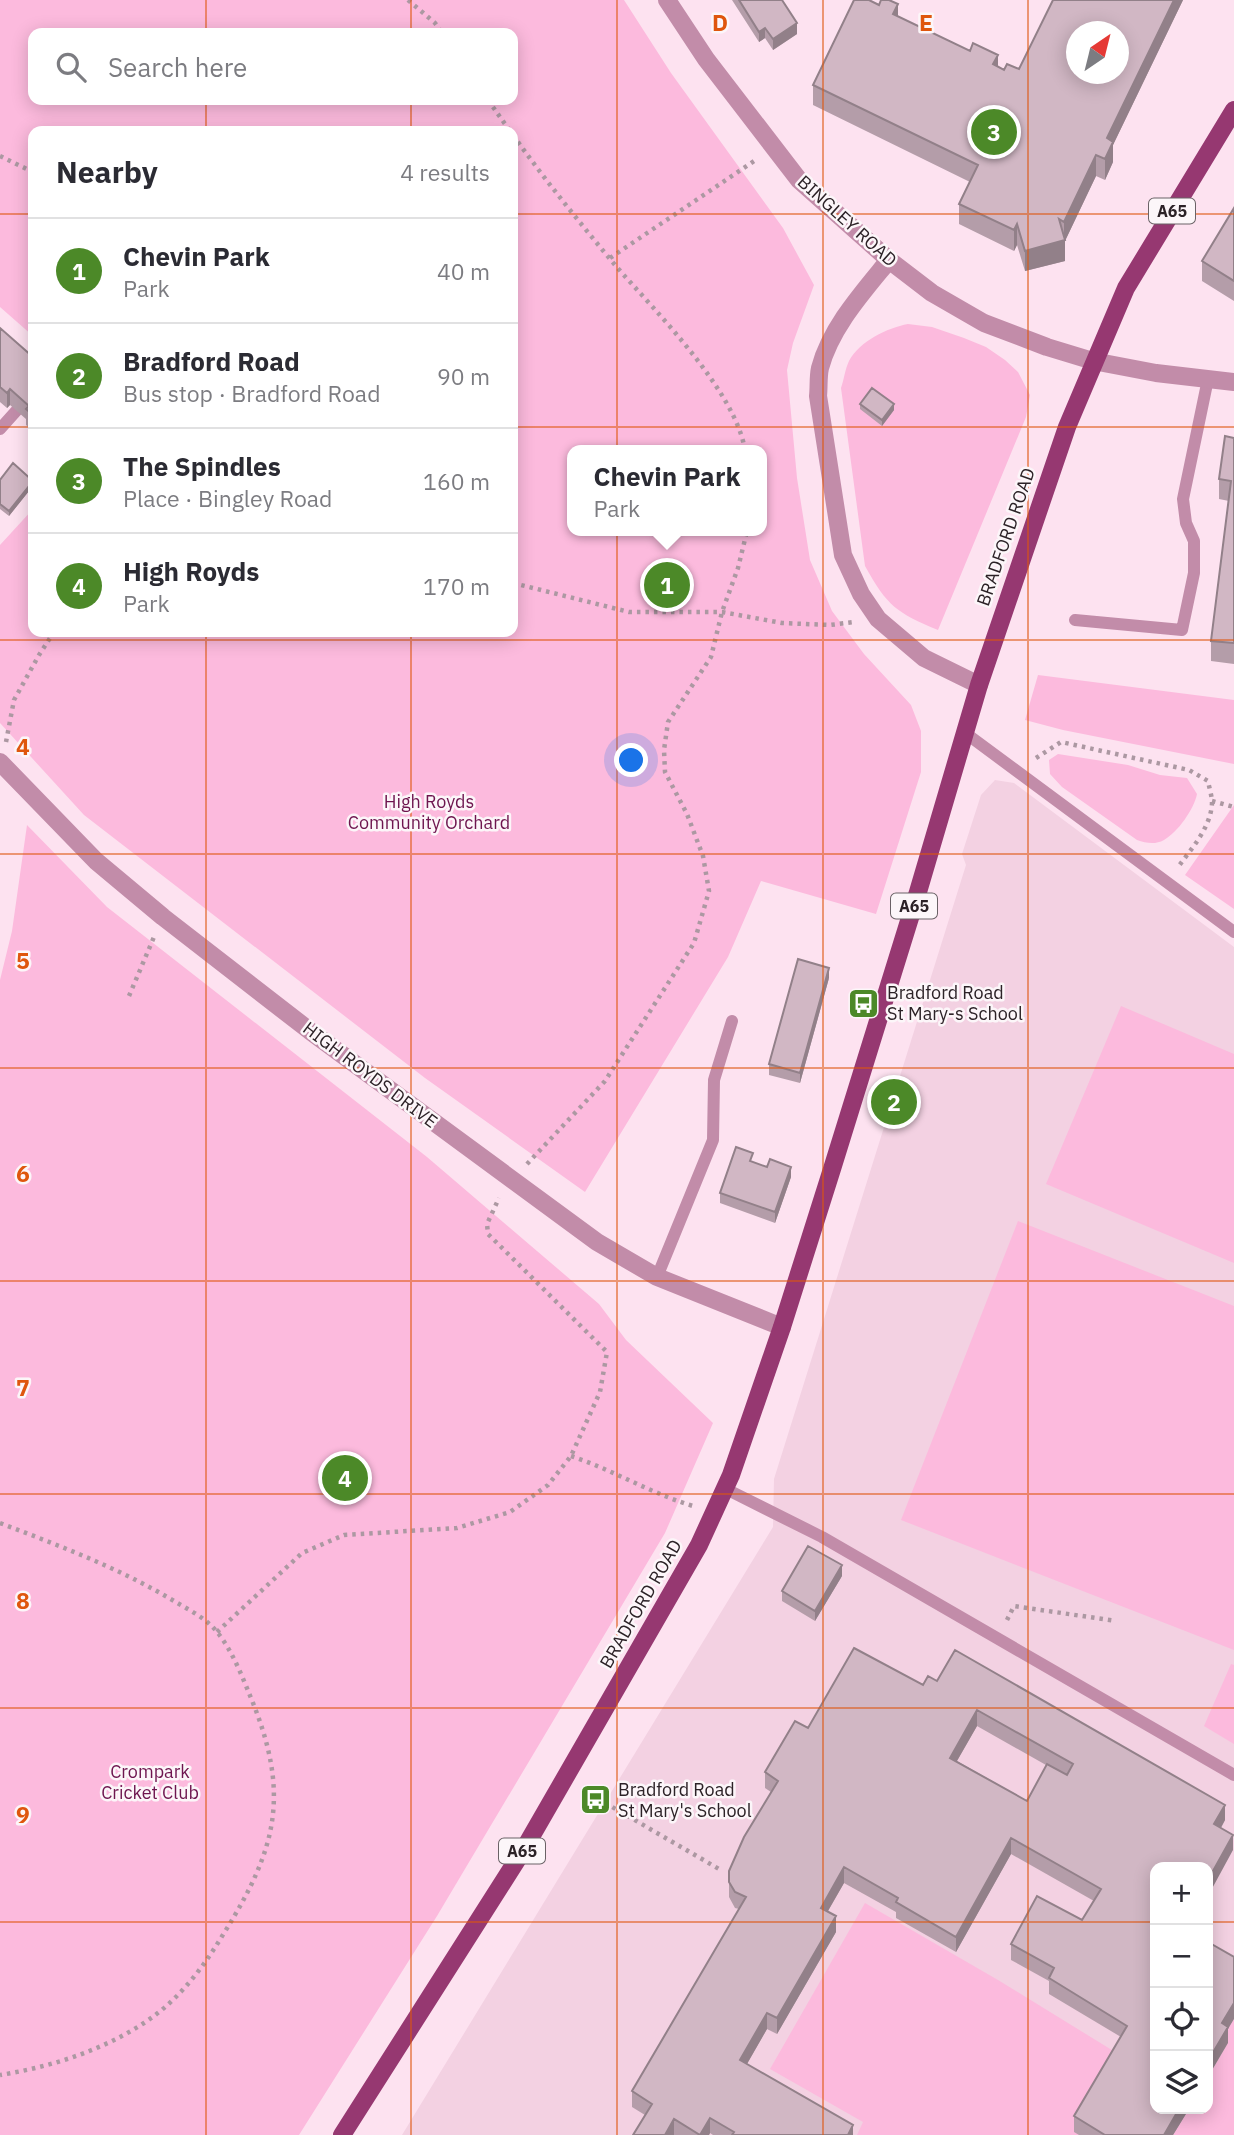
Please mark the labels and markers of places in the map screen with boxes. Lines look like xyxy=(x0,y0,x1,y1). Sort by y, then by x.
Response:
pin: 3 xyxy=(971,106,1017,158)
pin: 1 xyxy=(644,559,690,611)
place label: Bradford Road St Mary-s School xyxy=(887,981,1023,1025)
bus stop icon: Bradford Road St Mary-s School xyxy=(847,986,881,1020)
pin: 2 xyxy=(871,1076,917,1128)
pin: 4 xyxy=(322,1452,368,1504)
place label: Bradford Road St Mary's School xyxy=(618,1778,752,1822)
bus stop icon: Bradford Road St Mary's School xyxy=(578,1783,612,1817)

